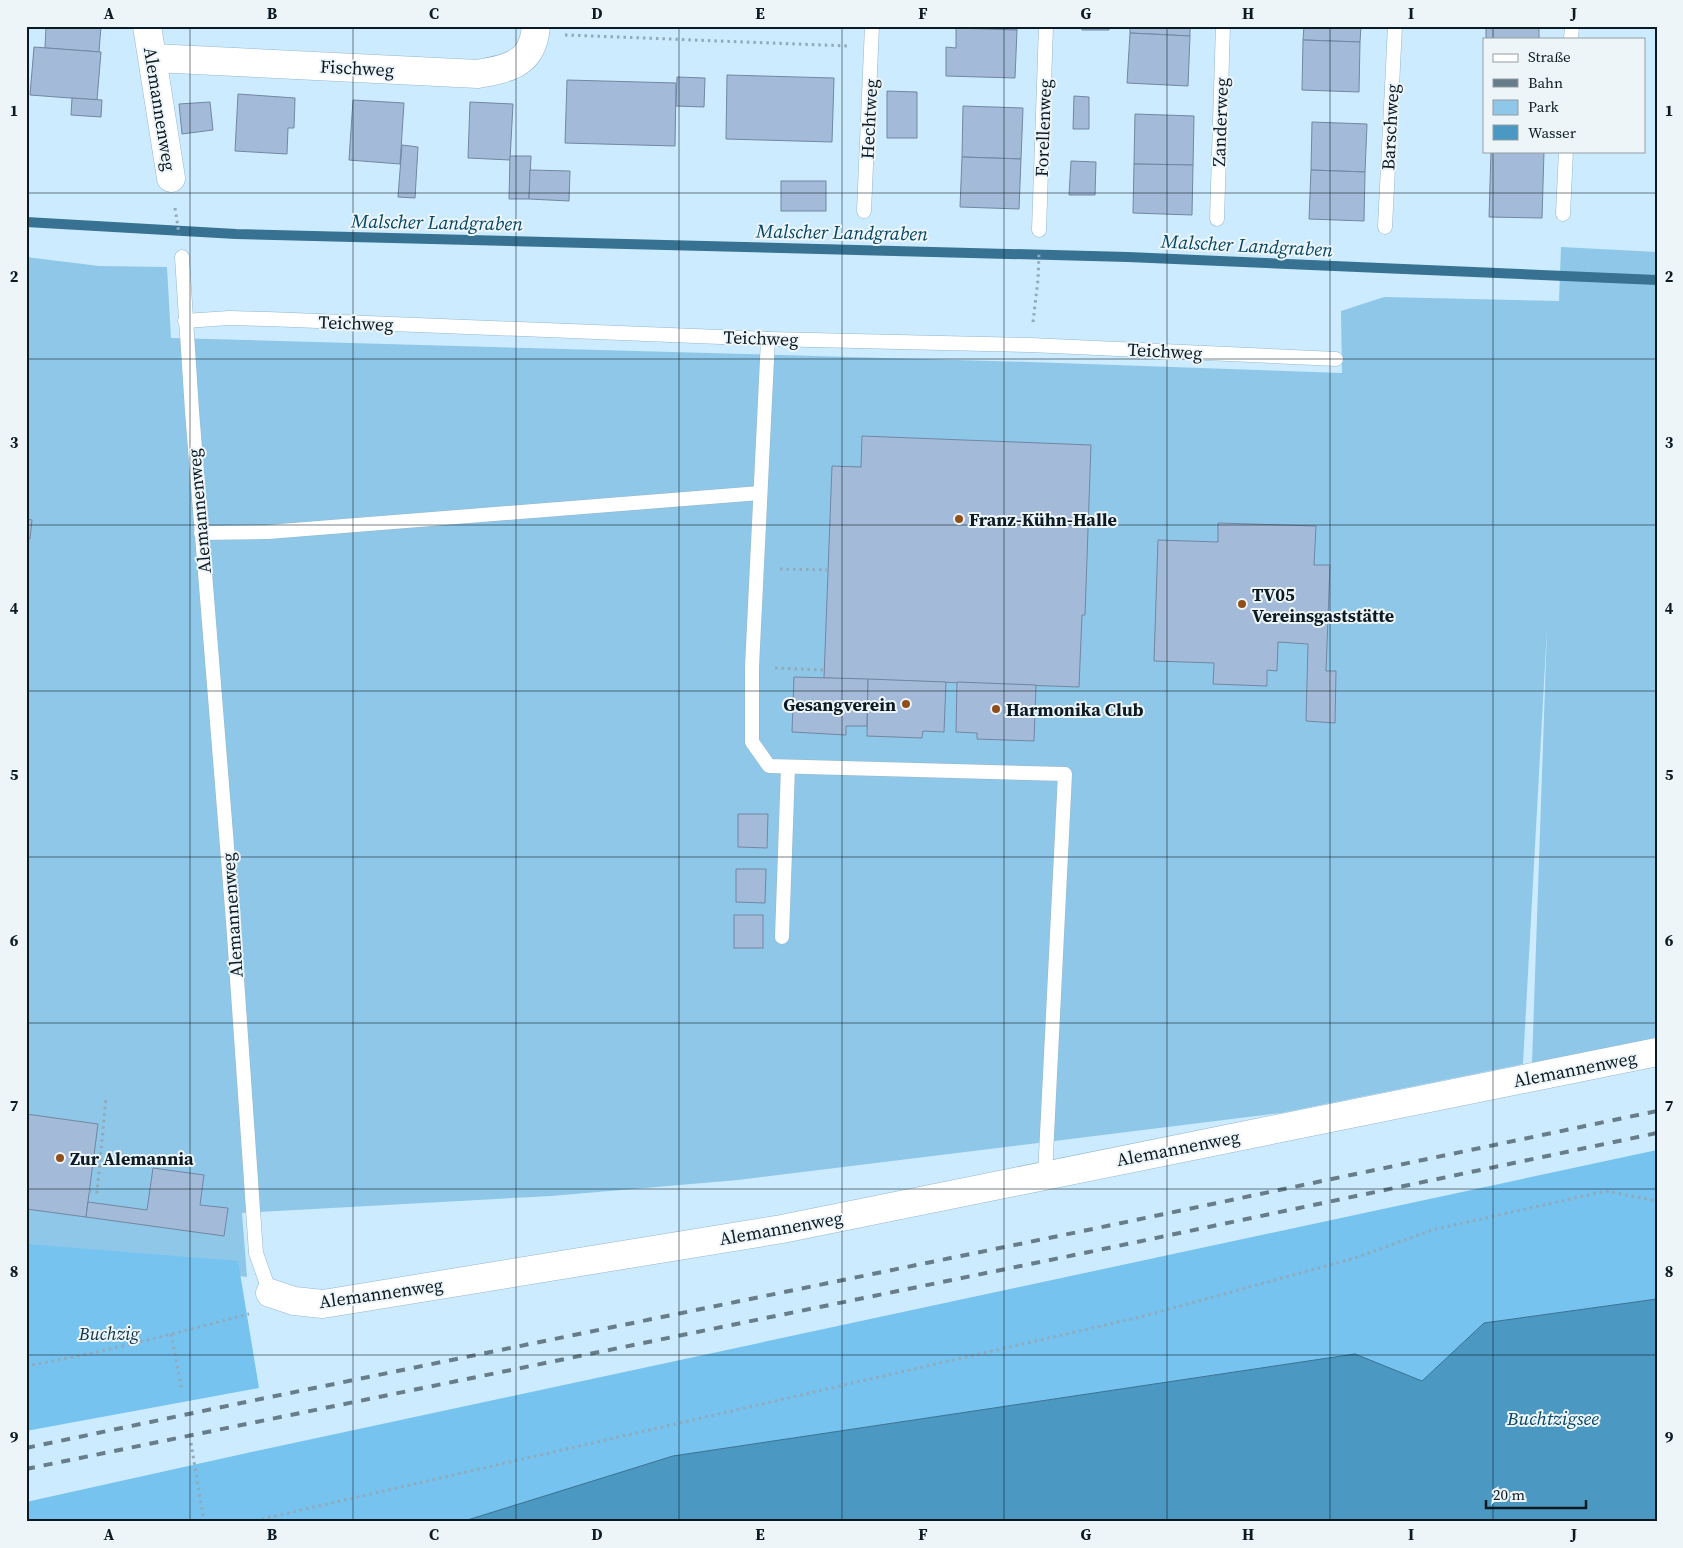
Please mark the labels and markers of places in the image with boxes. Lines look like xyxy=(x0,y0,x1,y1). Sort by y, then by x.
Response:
place label: Franz-Kühn-Halle xyxy=(969,507,1117,532)
marker: Franz-Kühn-Halle xyxy=(953,513,965,525)
place label: TV05 Vereinsgaststätte xyxy=(1252,582,1394,628)
marker: TV05 Vereinsgaststätte xyxy=(1236,598,1248,610)
place label: Gesangverein xyxy=(783,692,896,717)
place label: Harmonika Club xyxy=(1006,697,1144,722)
marker: Gesangverein xyxy=(900,698,912,710)
marker: Harmonika Club xyxy=(990,703,1002,715)
place label: Zur Alemannia xyxy=(70,1146,194,1171)
marker: Zur Alemannia xyxy=(54,1152,66,1164)

